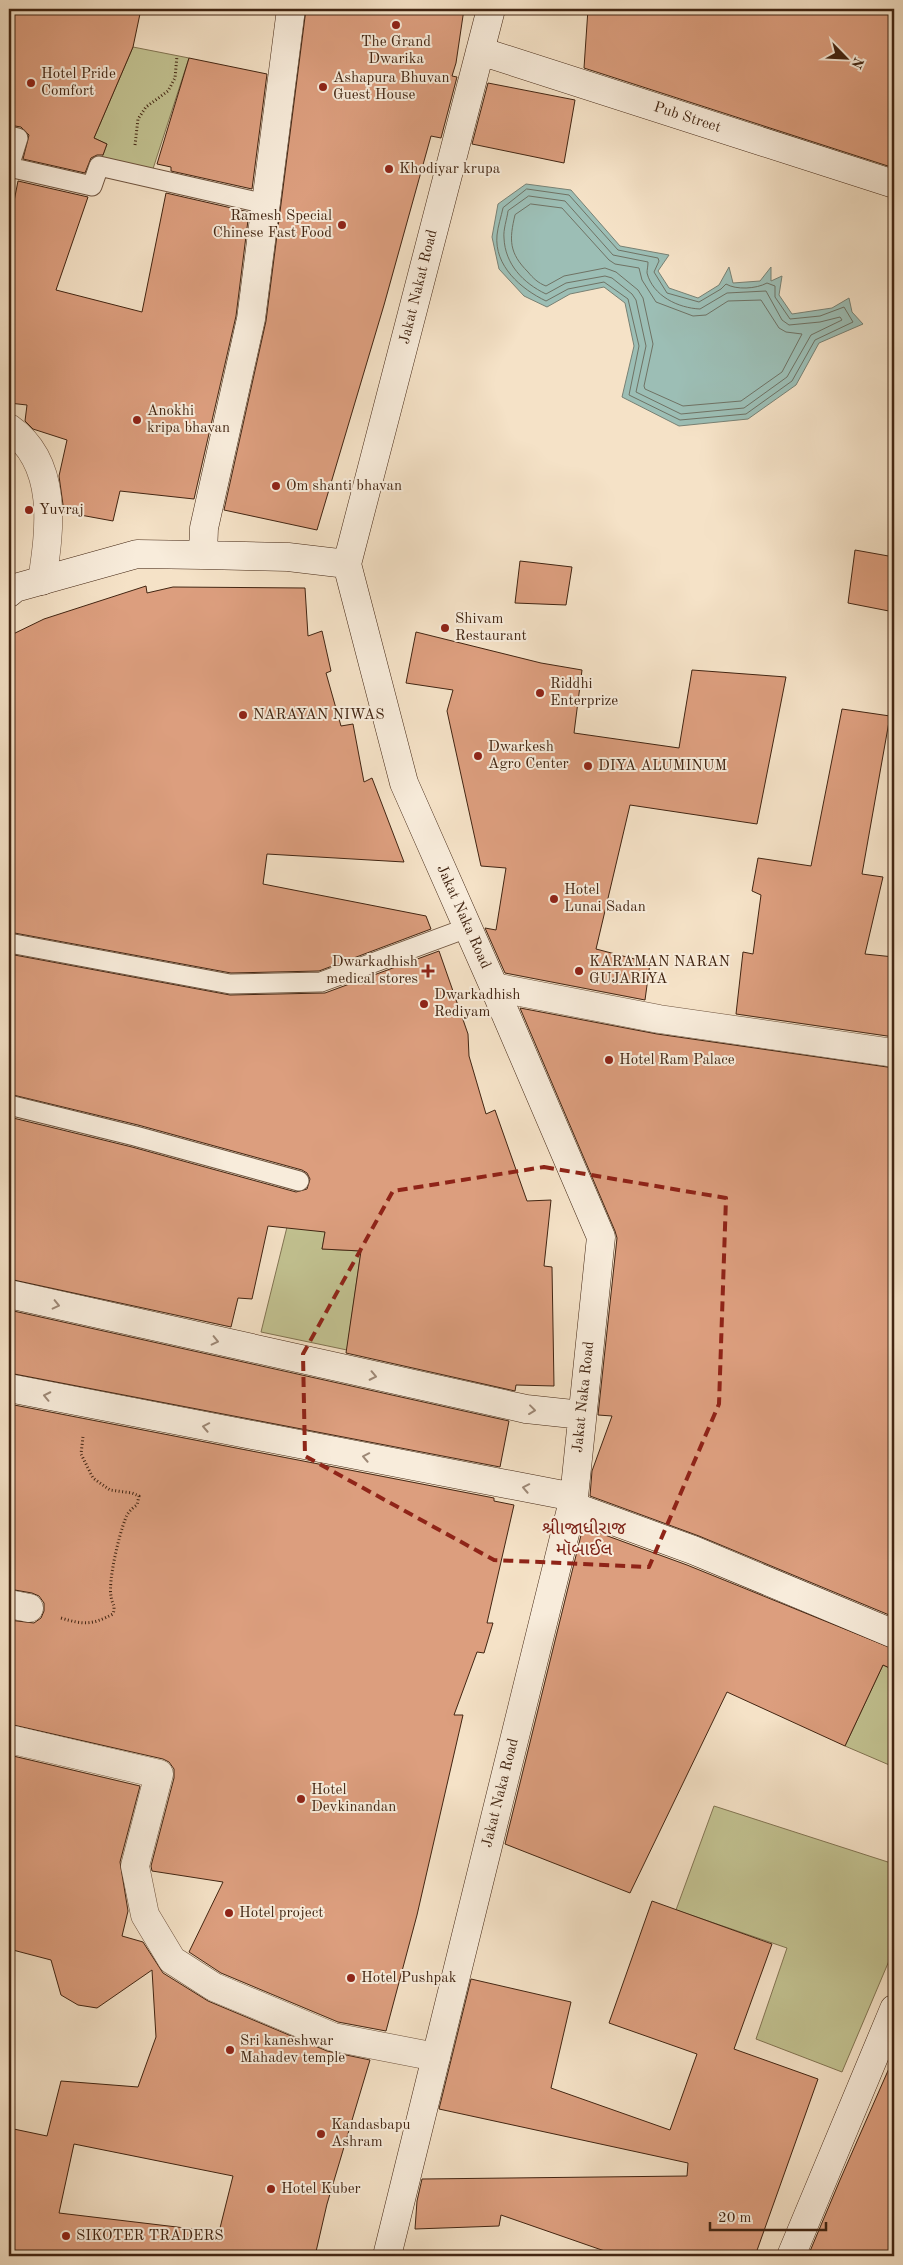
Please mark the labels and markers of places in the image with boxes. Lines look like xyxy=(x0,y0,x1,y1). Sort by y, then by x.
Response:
marker: The Grand Dwarika xyxy=(390,19,402,31)
place label: The Grand Dwarika xyxy=(361,35,431,67)
place label: Hotel Pride Comfort xyxy=(41,67,116,99)
place label: Ashapura Bhuvan Guest House xyxy=(333,71,450,103)
marker: Hotel Pride Comfort xyxy=(25,77,37,89)
marker: Ashapura Bhuvan Guest House xyxy=(317,81,329,93)
place label: Khodiyar krupa xyxy=(399,162,501,177)
marker: Khodiyar krupa xyxy=(383,163,395,175)
place label: Ramesh Special Chinese Fast Food xyxy=(213,209,332,241)
marker: Ramesh Special Chinese Fast Food xyxy=(336,219,348,231)
place label: Anokhi kripa bhavan xyxy=(147,404,230,436)
marker: Anokhi kripa bhavan xyxy=(131,414,143,426)
place label: Om shanti bhavan xyxy=(286,479,402,494)
marker: Om shanti bhavan xyxy=(270,480,282,492)
place label: Yuvraj xyxy=(39,503,84,518)
marker: Yuvraj xyxy=(23,504,35,516)
place label: Shivam Restaurant xyxy=(455,612,527,644)
marker: Shivam Restaurant xyxy=(439,622,451,634)
place label: Riddhi Enterprize xyxy=(550,677,618,709)
marker: Riddhi Enterprize xyxy=(534,687,546,699)
place label: NARAYAN NIWAS xyxy=(253,708,384,723)
marker: NARAYAN NIWAS xyxy=(237,709,249,721)
place label: Dwarkesh Agro Center xyxy=(488,740,569,772)
marker: Dwarkesh Agro Center xyxy=(472,750,484,762)
place label: DIYA ALUMINUM xyxy=(598,759,727,774)
marker: DIYA ALUMINUM xyxy=(582,760,594,772)
place label: Hotel Lunai Sadan xyxy=(564,883,646,915)
marker: Hotel Lunai Sadan xyxy=(548,893,560,905)
place label: Dwarkadhish medical stores xyxy=(326,955,418,987)
place label: KARAMAN NARAN GUJARIYA xyxy=(589,955,731,987)
marker: Dwarkadhish medical stores xyxy=(422,965,434,977)
marker: KARAMAN NARAN GUJARIYA xyxy=(573,965,585,977)
place label: Dwarkadhish Rediyam xyxy=(434,988,520,1020)
marker: Dwarkadhish Rediyam xyxy=(418,998,430,1010)
place label: Hotel Ram Palace xyxy=(619,1053,735,1068)
marker: Hotel Ram Palace xyxy=(603,1054,615,1066)
place label: Hotel Devkinandan xyxy=(311,1783,396,1815)
marker: Hotel Devkinandan xyxy=(295,1793,307,1805)
place label: Hotel project xyxy=(239,1906,324,1921)
marker: Hotel project xyxy=(223,1907,235,1919)
place label: Hotel Pushpak xyxy=(361,1971,457,1986)
marker: Hotel Pushpak xyxy=(345,1972,357,1984)
place label: Sri kaneshwar Mahadev temple xyxy=(240,2034,345,2066)
marker: Sri kaneshwar Mahadev temple xyxy=(224,2044,236,2056)
place label: Kandasbapu Ashram xyxy=(331,2118,410,2150)
marker: Kandasbapu Ashram xyxy=(315,2128,327,2140)
place label: Hotel Kuber xyxy=(281,2182,361,2197)
marker: Hotel Kuber xyxy=(265,2183,277,2195)
place label: SIKOTER TRADERS xyxy=(76,2229,223,2244)
marker: SIKOTER TRADERS xyxy=(60,2230,72,2242)

